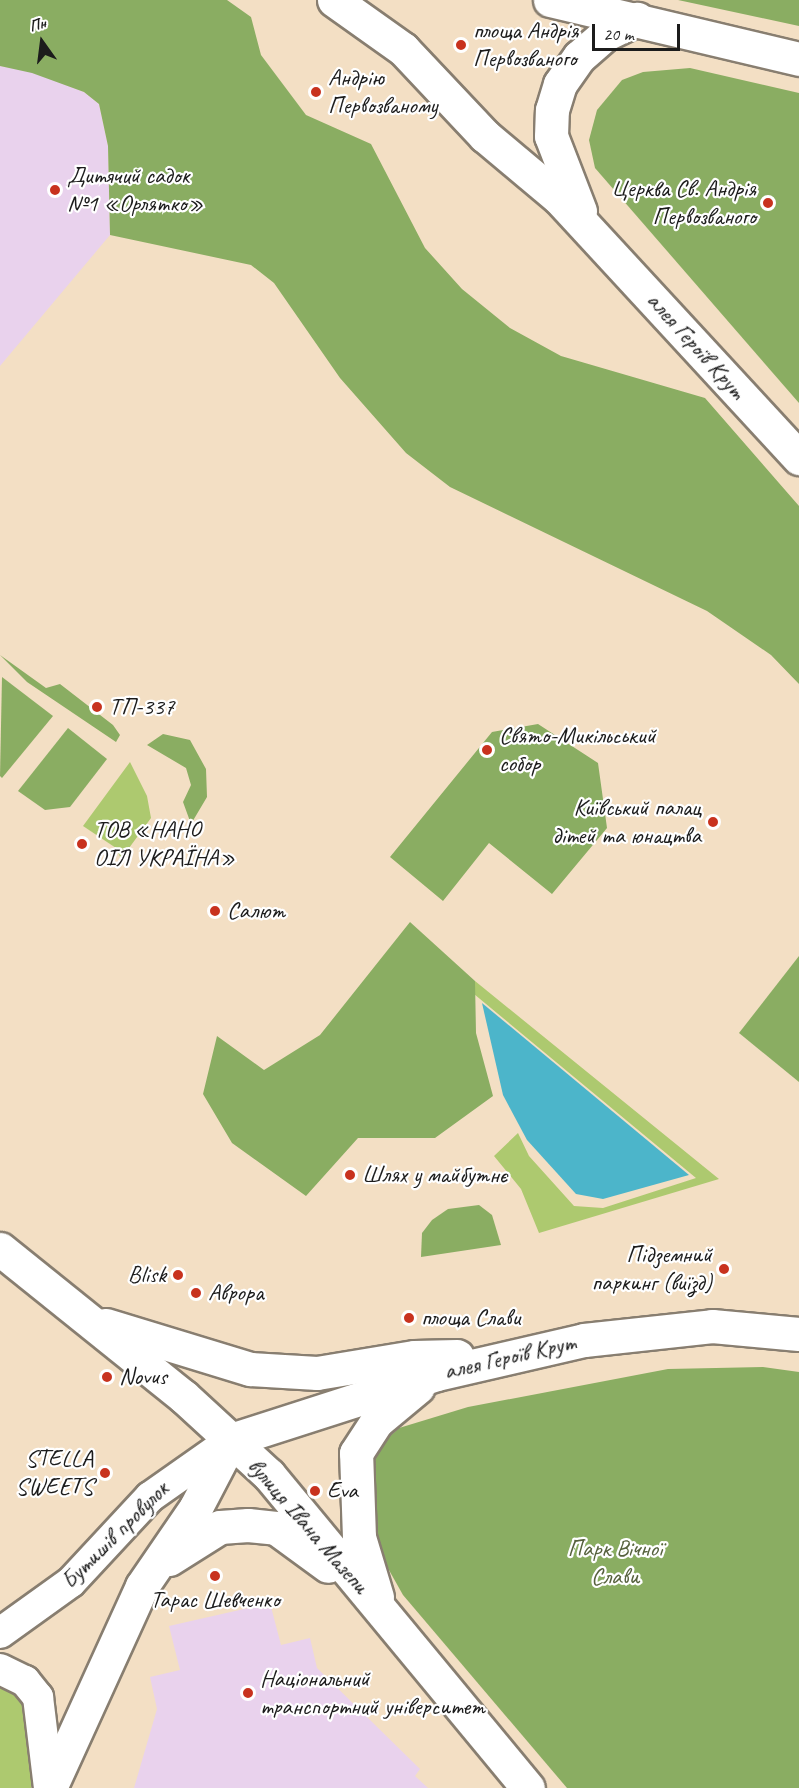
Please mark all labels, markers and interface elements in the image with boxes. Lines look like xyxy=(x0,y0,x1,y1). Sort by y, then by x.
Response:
north arrow xyxy=(12,12,72,72)
scale bar xyxy=(595,12,684,50)
text: Пн xyxy=(27,13,48,36)
place label: площа Андрія Первозваного xyxy=(473,17,579,73)
text: 20 m xyxy=(603,23,634,45)
marker: площа Андрія Первозваного xyxy=(454,38,468,52)
place label: Андрію Первозваному xyxy=(328,64,437,120)
marker: Андрію Первозваному xyxy=(309,85,323,99)
place label: Дитячий садок №1 «Орлятко» xyxy=(67,162,203,218)
place label: Церква Св. Андрія Первозваного xyxy=(611,175,756,231)
marker: Дитячий садок №1 «Орлятко» xyxy=(48,183,62,197)
marker: Церква Св. Андрія Первозваного xyxy=(761,196,775,210)
street label: алея Героїв Крут xyxy=(640,286,752,406)
place label: ТП-337 xyxy=(109,693,175,721)
marker: ТП-337 xyxy=(90,700,104,714)
place label: Свято-Микільський собор xyxy=(499,722,656,778)
marker: Свято-Микільський собор xyxy=(480,743,494,757)
place label: Київський палац дітей та юнацтва xyxy=(551,794,701,850)
marker: Київський палац дітей та юнацтва xyxy=(706,815,720,829)
place label: ТОВ «НАНО ОІЛ УКРАЇНА» xyxy=(94,816,235,872)
marker: ТОВ «НАНО ОІЛ УКРАЇНА» xyxy=(75,837,89,851)
place label: Салют xyxy=(227,897,285,925)
marker: Салют xyxy=(208,904,222,918)
place label: Шлях у майбутнє xyxy=(362,1161,508,1189)
marker: Шлях у майбутнє xyxy=(343,1168,357,1182)
place label: Підземний паркинг (виїзд) xyxy=(592,1241,712,1297)
place label: Blisk xyxy=(128,1261,166,1289)
marker: Підземний паркинг (виїзд) xyxy=(717,1262,731,1276)
marker: Blisk xyxy=(171,1268,185,1282)
place label: Аврора xyxy=(208,1279,264,1307)
marker: Аврора xyxy=(189,1286,203,1300)
place label: площа Слави xyxy=(421,1304,523,1332)
marker: площа Слави xyxy=(402,1311,416,1325)
street label: алея Героїв Крут xyxy=(441,1328,579,1386)
place label: Novus xyxy=(119,1363,167,1391)
marker: Novus xyxy=(100,1370,114,1384)
place label: STELLA SWEETS xyxy=(16,1445,93,1501)
street label: вулиця Івана Мазепи xyxy=(241,1453,375,1599)
marker: STELLA SWEETS xyxy=(98,1466,112,1480)
street label: Бутишів провулок xyxy=(55,1475,175,1595)
place label: Eva xyxy=(327,1477,358,1505)
marker: Eva xyxy=(308,1484,322,1498)
park label: Парк Вічної Слави xyxy=(567,1535,663,1591)
marker: Тарас Шевченко xyxy=(208,1569,222,1583)
place label: Тарас Шевченко xyxy=(150,1586,280,1614)
place label: Національний транспортний університет xyxy=(260,1665,485,1721)
marker: Національний транспортний університет xyxy=(241,1686,255,1700)

